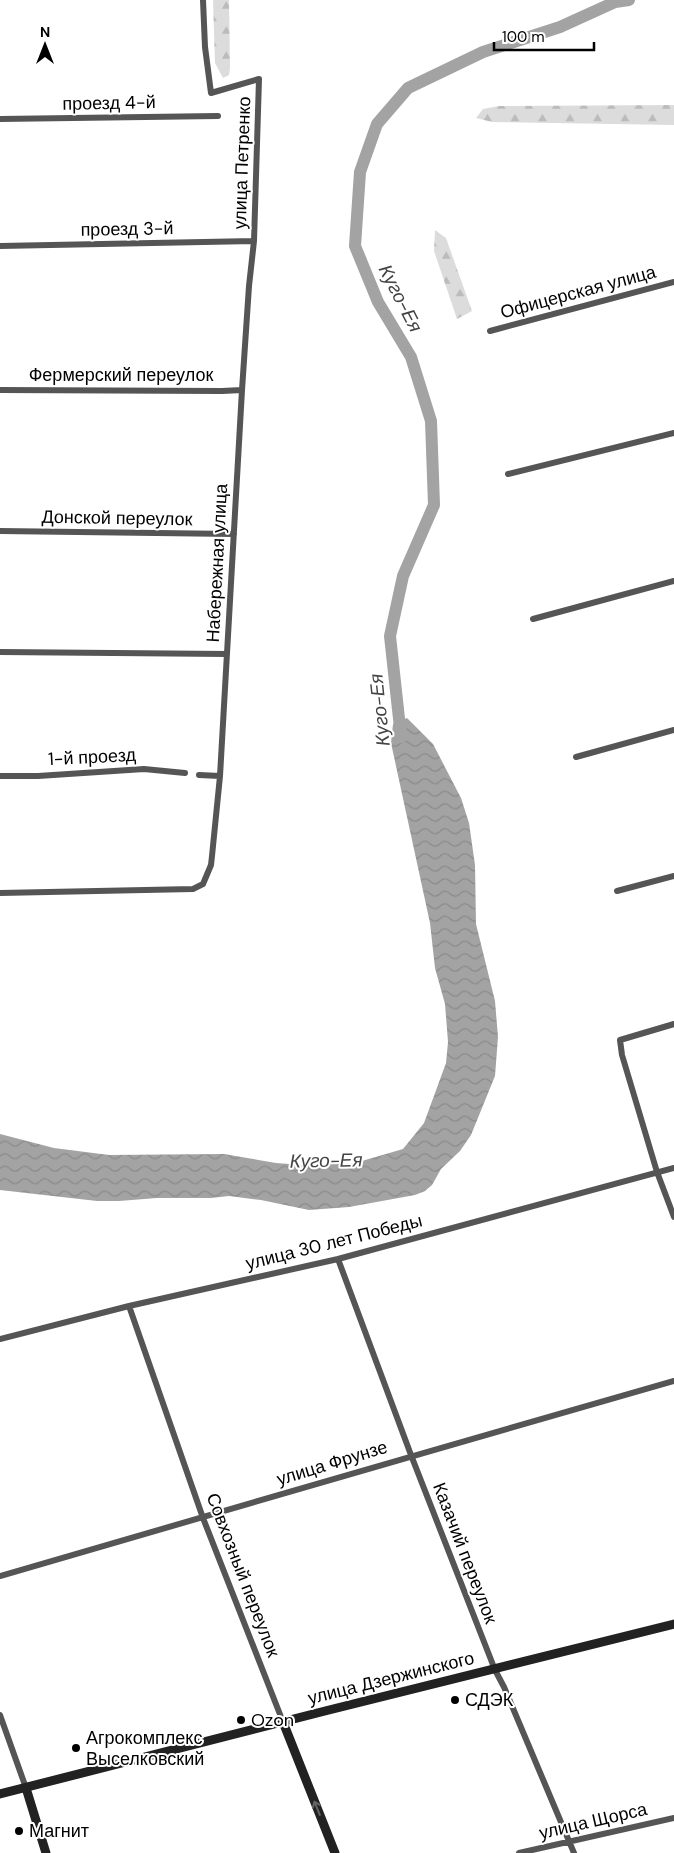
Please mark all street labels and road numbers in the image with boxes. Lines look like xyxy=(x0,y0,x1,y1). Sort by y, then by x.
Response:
street label: проезд 4-й xyxy=(62,90,156,116)
street label: улица Петренко xyxy=(228,96,256,230)
street label: проезд 3-й xyxy=(80,216,174,242)
street label: Офицерская улица xyxy=(497,259,659,324)
street label: Фермерский переулок xyxy=(29,363,213,387)
street label: Набережная улица xyxy=(201,482,233,643)
street label: Донской переулок xyxy=(41,505,193,531)
street label: 1-й проезд xyxy=(47,743,137,771)
street label: улица 30 лет Победы xyxy=(243,1208,425,1276)
street label: улица Фрунзе xyxy=(274,1435,390,1491)
street label: Казачий переулок xyxy=(427,1479,503,1627)
street label: Совхозный переулок xyxy=(201,1490,285,1661)
street label: улица Дзержинского xyxy=(305,1646,477,1710)
street label: улица Щорса xyxy=(537,1797,650,1845)

